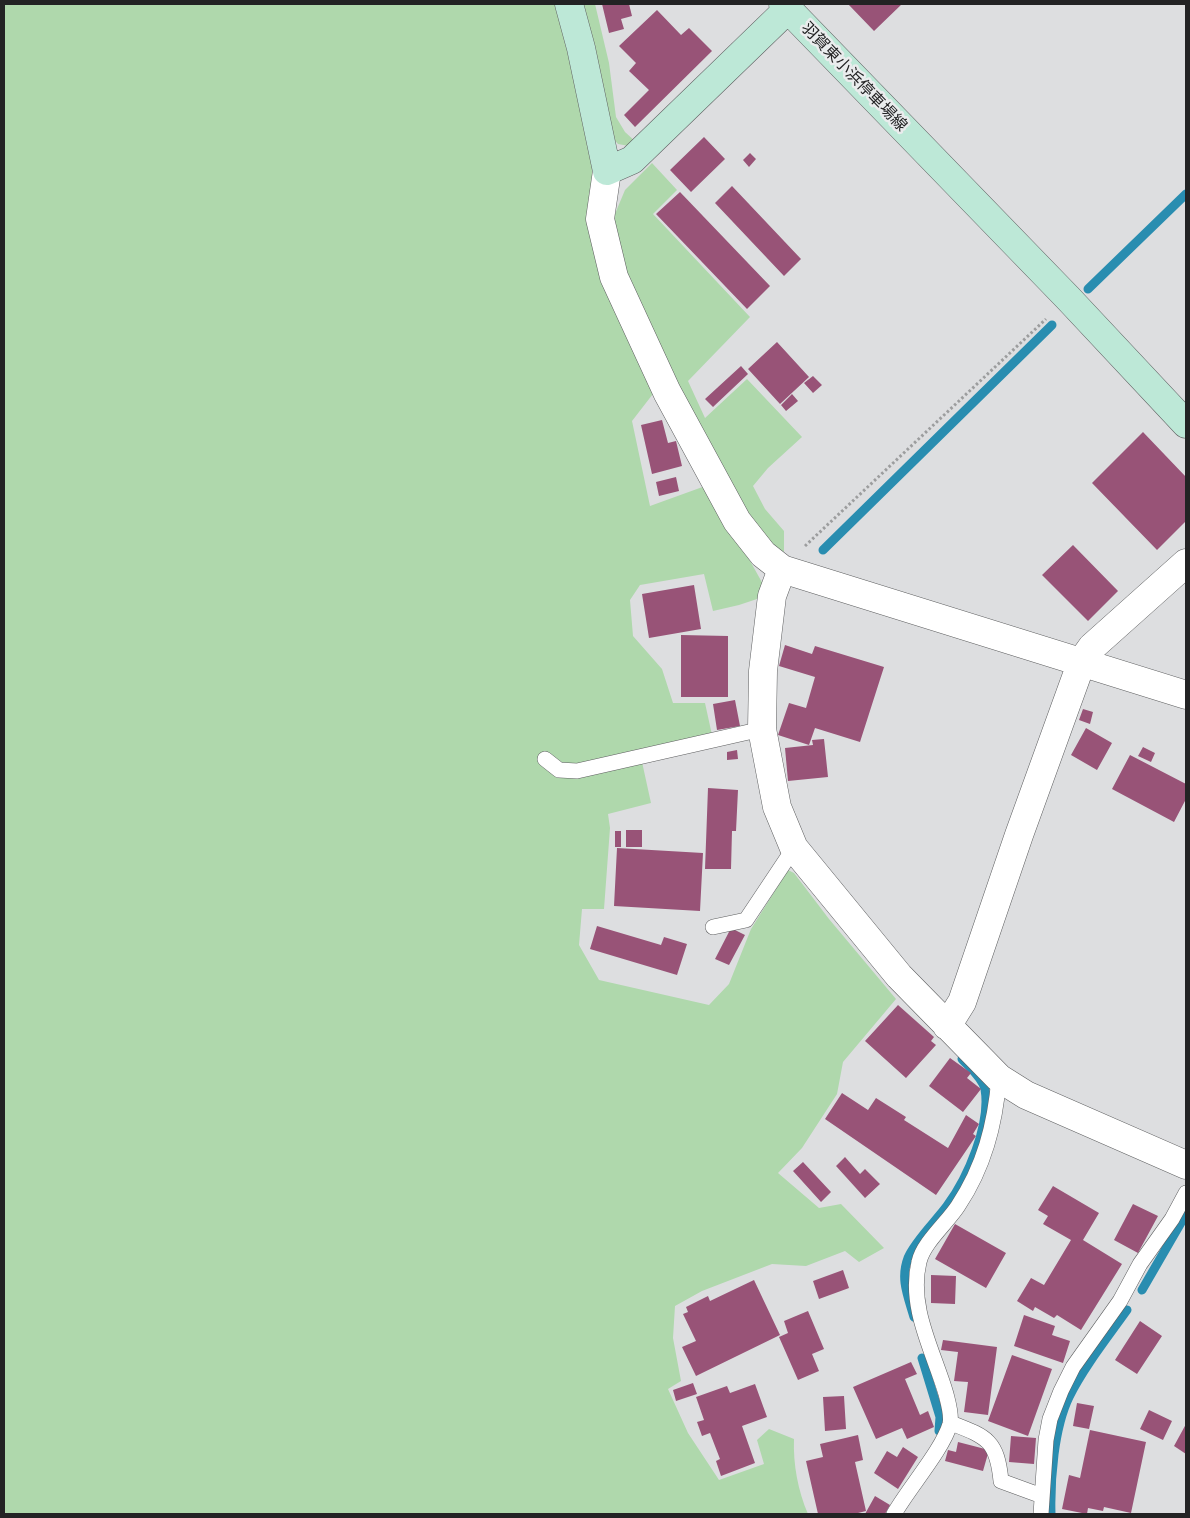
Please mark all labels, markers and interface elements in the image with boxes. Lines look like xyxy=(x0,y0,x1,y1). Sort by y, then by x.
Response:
street label: 羽賀東小浜停車場線 xyxy=(797,19,911,135)

